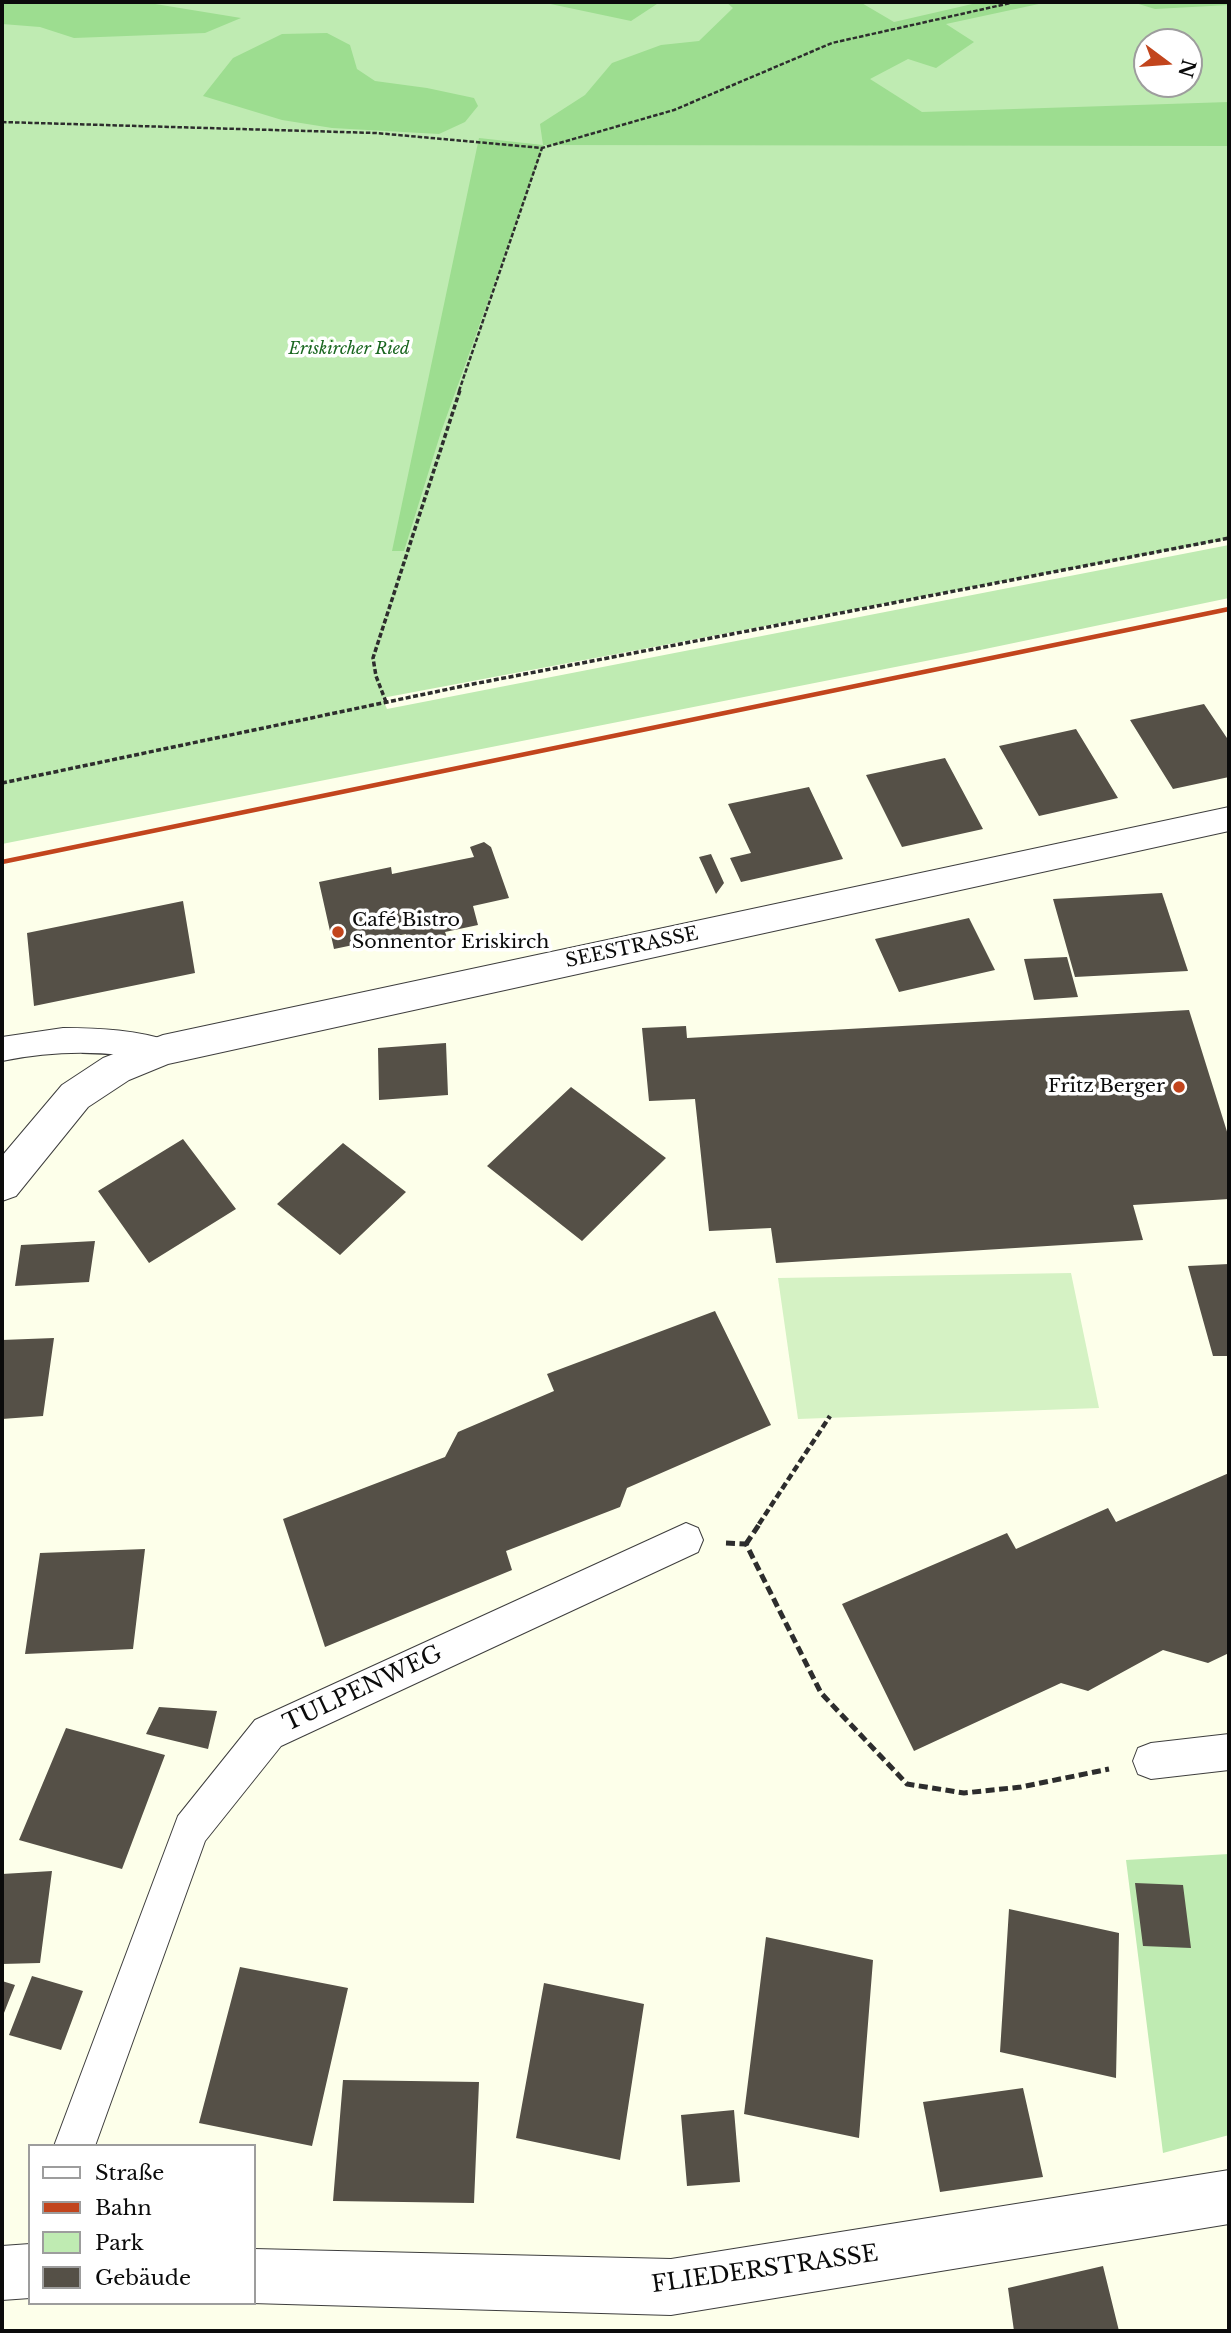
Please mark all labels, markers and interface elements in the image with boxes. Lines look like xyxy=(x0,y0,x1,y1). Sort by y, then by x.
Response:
north arrow xyxy=(1133,28,1203,98)
text: N xyxy=(1173,57,1200,80)
park label: Eriskircher Ried xyxy=(288,339,410,359)
place label: Café Bistro Sonnentor Eriskirch xyxy=(352,910,549,954)
street label: SEESTRASSE xyxy=(564,923,700,973)
marker: Café Bistro Sonnentor Eriskirch xyxy=(330,924,346,940)
place label: Fritz Berger xyxy=(1048,1076,1165,1098)
marker: Fritz Berger xyxy=(1171,1079,1187,1095)
street label: TULPENWEG xyxy=(279,1640,447,1738)
legend xyxy=(28,2144,256,2305)
text: Straße xyxy=(95,2160,164,2186)
text: Bahn xyxy=(95,2195,152,2221)
text: Park xyxy=(95,2230,144,2256)
street label: FLIEDERSTRASSE xyxy=(650,2240,880,2300)
text: Gebäude xyxy=(95,2265,191,2291)

